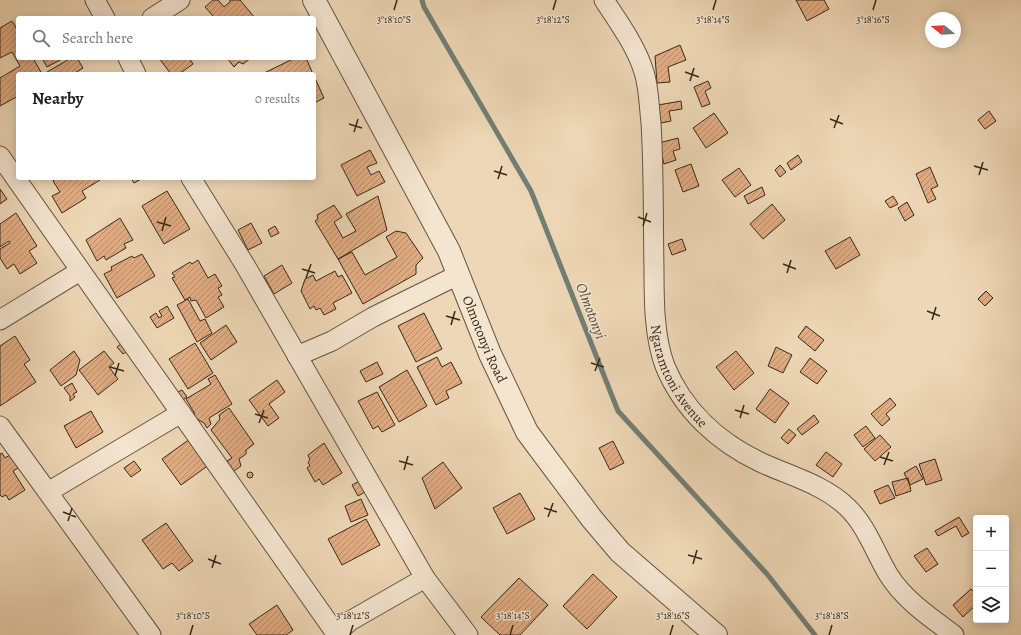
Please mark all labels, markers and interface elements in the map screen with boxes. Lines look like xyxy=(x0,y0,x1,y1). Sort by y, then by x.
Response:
north arrow xyxy=(925,12,961,48)
text: 3°18'10"S xyxy=(377,13,411,26)
text: 3°18'12"S xyxy=(536,13,570,26)
text: 3°18'14"S xyxy=(696,13,730,26)
text: 3°18'16"S xyxy=(856,13,890,26)
search box xyxy=(16,16,316,60)
icon: search xyxy=(30,27,52,49)
text: Search here xyxy=(62,28,133,48)
text: Nearby xyxy=(32,87,83,110)
text: 0 results xyxy=(255,90,300,107)
water label: Olmotonyi xyxy=(571,280,611,342)
street label: Olmotonyi Road xyxy=(458,293,511,386)
street label: Ngaramtoni Avenue xyxy=(646,323,712,432)
map controls xyxy=(973,515,1009,623)
button: + xyxy=(973,515,1009,551)
button: − xyxy=(973,551,1009,587)
button: layers xyxy=(973,587,1009,623)
text: 3°18'10"S xyxy=(176,609,210,622)
text: 3°18'12"S xyxy=(336,609,370,622)
text: 3°18'14"S xyxy=(496,609,530,622)
text: 3°18'16"S xyxy=(656,609,690,622)
text: 3°18'18"S xyxy=(815,609,849,622)

